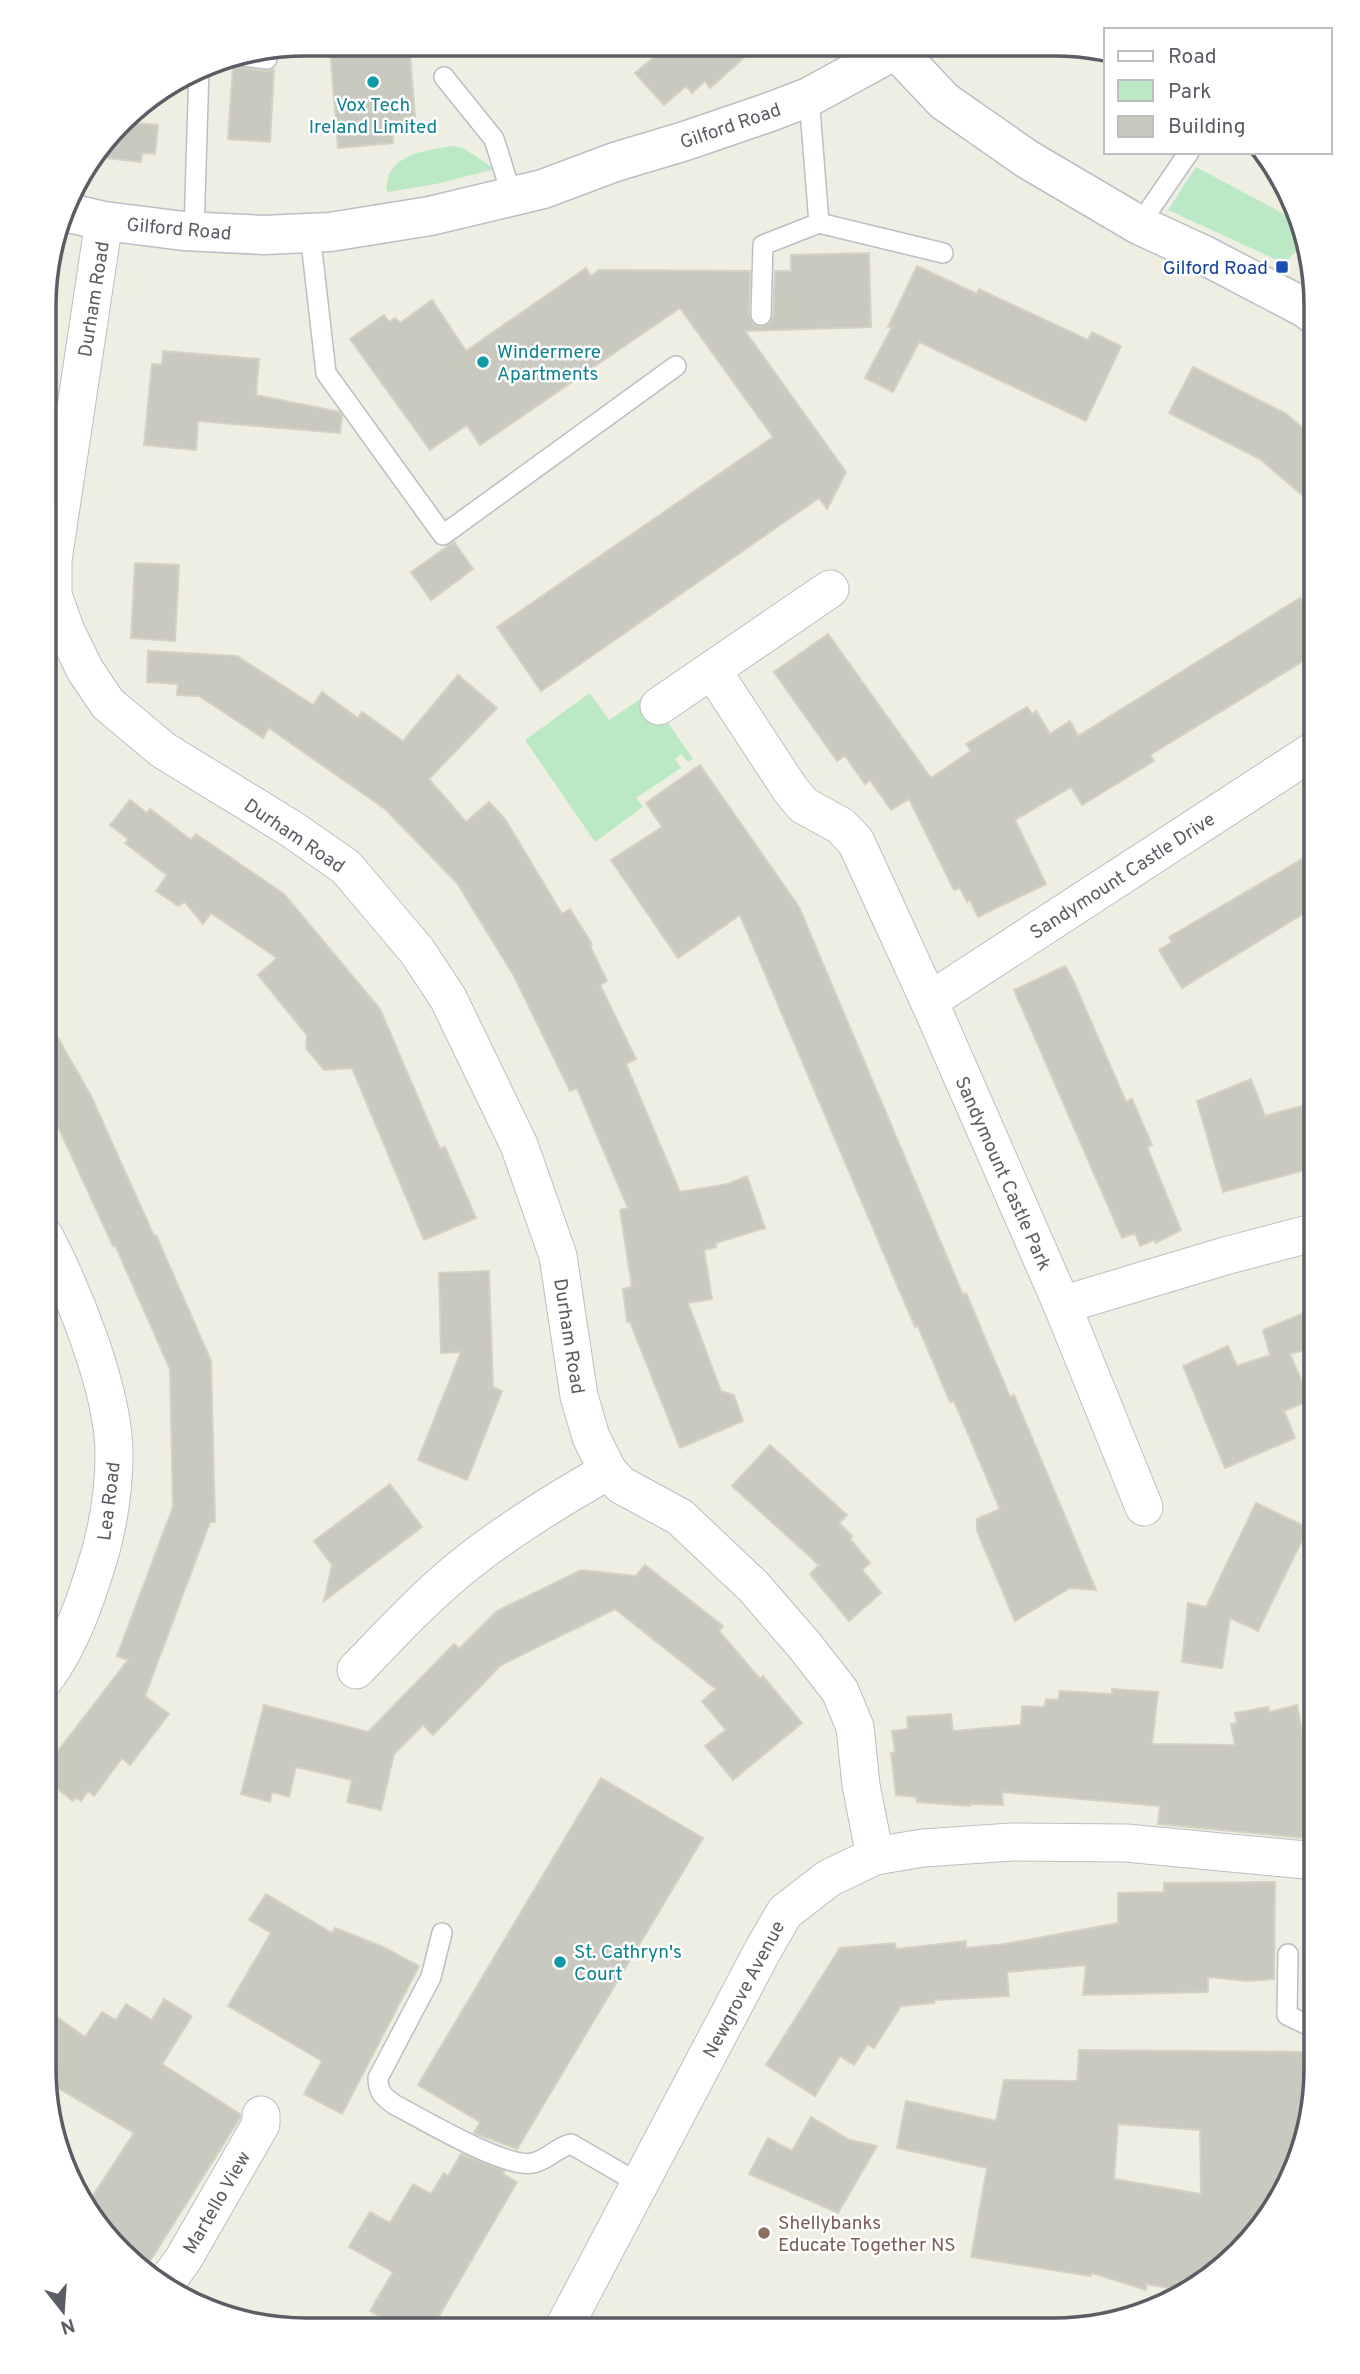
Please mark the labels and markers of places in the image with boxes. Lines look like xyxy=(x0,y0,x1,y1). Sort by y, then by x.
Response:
marker: Vox Tech Ireland Limited xyxy=(365,74,381,90)
place label: Vox Tech Ireland Limited xyxy=(309,94,437,140)
place label: Gilford Road xyxy=(1163,257,1268,281)
marker: Gilford Road xyxy=(1274,259,1290,275)
place label: Windermere Apartments xyxy=(497,341,601,387)
marker: Windermere Apartments xyxy=(475,354,491,370)
place label: St. Cathryn's Court xyxy=(574,1941,682,1987)
marker: St. Cathryn's Court xyxy=(552,1954,568,1970)
place label: Shellybanks Educate Together NS xyxy=(778,2212,956,2258)
marker: Shellybanks Educate Together NS xyxy=(756,2225,772,2241)

